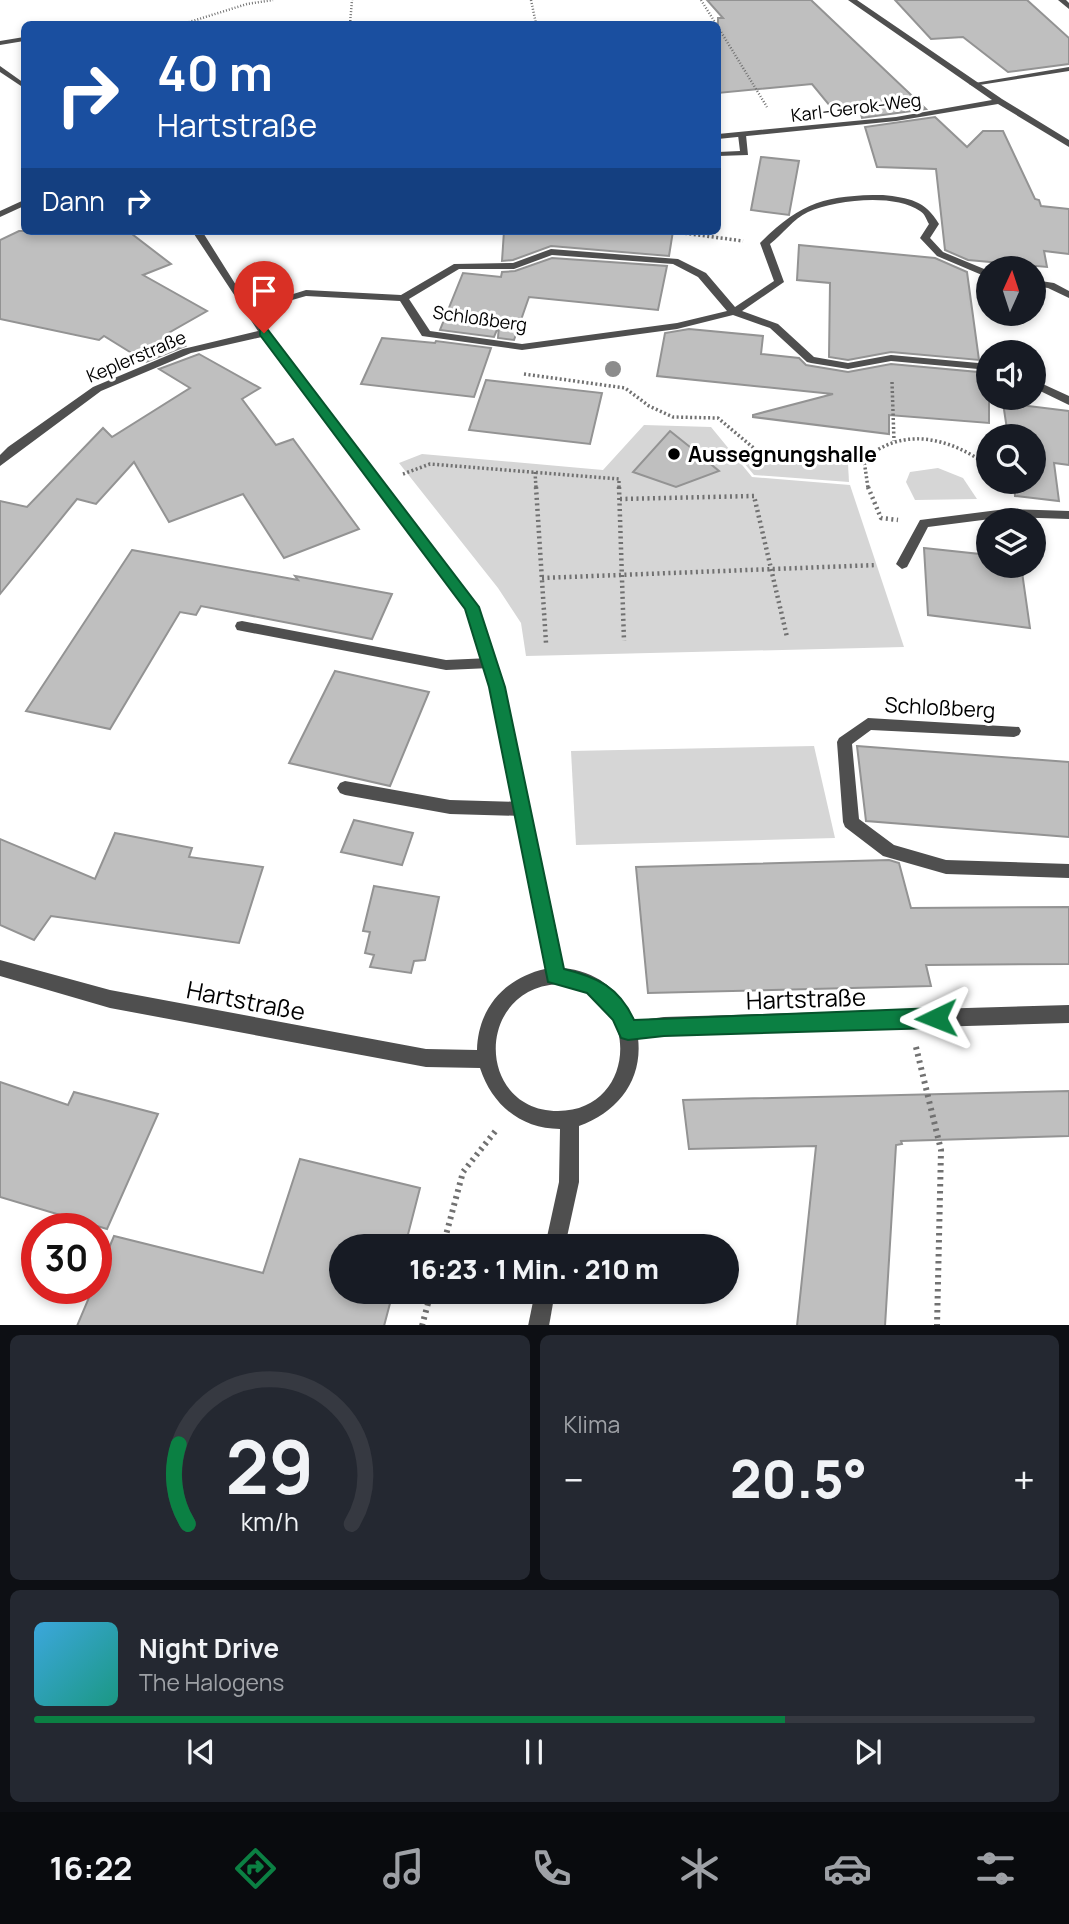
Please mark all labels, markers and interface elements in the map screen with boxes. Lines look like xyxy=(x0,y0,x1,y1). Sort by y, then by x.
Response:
text: 40 m xyxy=(157,39,273,106)
icon: right xyxy=(42,49,133,140)
street label: Karl-Gerok-Weg xyxy=(789,87,923,127)
text: Hartstraße xyxy=(157,103,317,147)
icon: right xyxy=(119,182,157,220)
text: Dann xyxy=(42,183,105,219)
north arrow xyxy=(976,256,1046,326)
map controls xyxy=(976,256,1046,578)
pin xyxy=(234,261,294,333)
icon: arrive xyxy=(245,272,283,310)
street label: Schloßberg xyxy=(431,300,529,336)
street label: Keplerstraße xyxy=(83,324,189,388)
button: sound xyxy=(976,340,1046,410)
button: search xyxy=(976,424,1046,494)
place label: Aussegnungshalle xyxy=(688,440,877,468)
marker: Aussegnungshalle xyxy=(666,446,682,462)
button: layers xyxy=(976,508,1046,578)
street label: Schloßberg xyxy=(884,690,996,724)
street label: Hartstraße xyxy=(184,972,308,1028)
street label: Hartstraße xyxy=(745,979,867,1017)
position arrow xyxy=(899,981,973,1055)
speed limit sign: 30 xyxy=(21,1213,112,1304)
text: 16:23 · 1 Min. · 210 m xyxy=(409,1251,659,1287)
text: Klima xyxy=(564,1408,620,1440)
text: 29 xyxy=(225,1416,314,1516)
text: 20.5° xyxy=(730,1443,867,1514)
text: − xyxy=(564,1453,584,1505)
text: + xyxy=(1013,1453,1035,1505)
text: km/h xyxy=(241,1503,299,1538)
text: Night Drive xyxy=(139,1630,279,1666)
text: The Halogens xyxy=(139,1666,284,1698)
icon: previous xyxy=(182,1733,220,1771)
icon: pause xyxy=(515,1733,553,1771)
icon: next xyxy=(849,1733,887,1771)
icon: directions xyxy=(231,1844,280,1893)
icon: music xyxy=(379,1844,428,1893)
icon: phone xyxy=(527,1844,576,1893)
icon: climate xyxy=(675,1844,724,1893)
icon: car xyxy=(823,1844,872,1893)
icon: filters xyxy=(971,1844,1020,1893)
text: 16:22 xyxy=(49,1846,132,1890)

